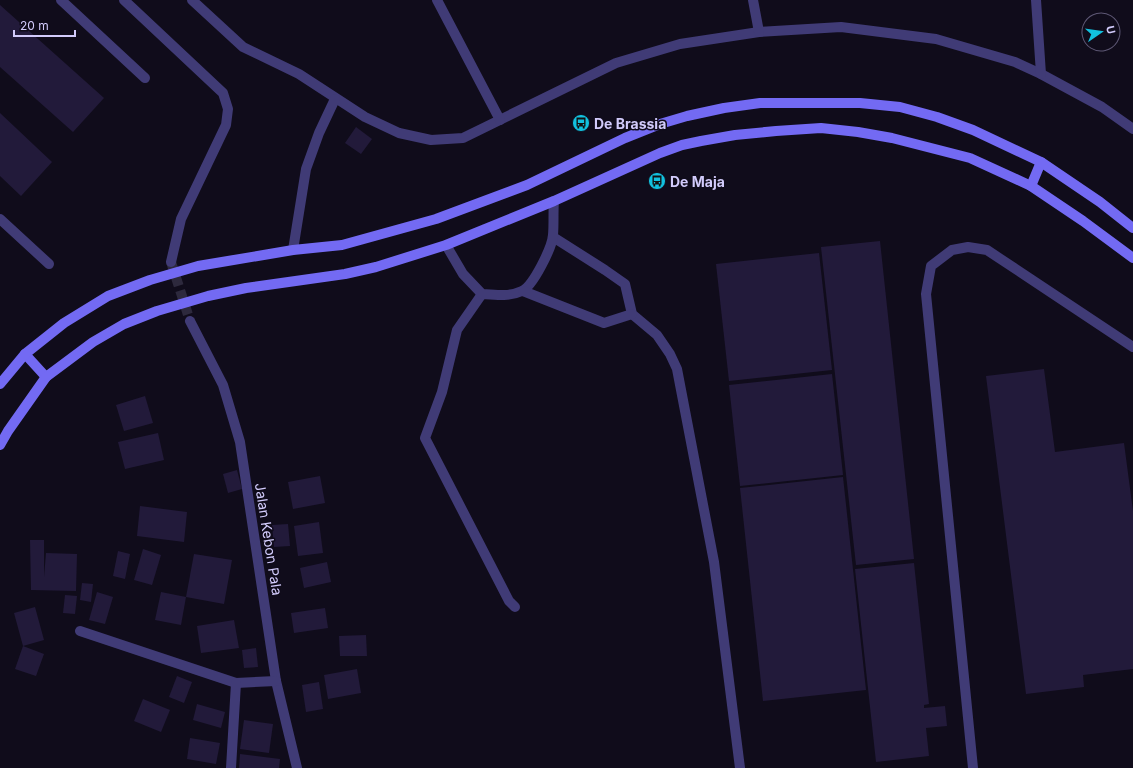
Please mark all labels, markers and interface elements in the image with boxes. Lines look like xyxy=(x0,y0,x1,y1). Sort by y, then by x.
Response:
scale bar xyxy=(14,12,75,38)
north arrow xyxy=(1081,12,1121,52)
text: 20 m xyxy=(20,18,49,33)
text: U xyxy=(1103,24,1118,35)
bus stop icon: De Brassia xyxy=(571,113,591,133)
place label: De Brassia xyxy=(594,115,666,132)
bus stop icon: De Maja xyxy=(647,171,667,191)
place label: De Maja xyxy=(670,173,725,190)
street label: Jalan Kebon Pala xyxy=(252,482,286,596)

